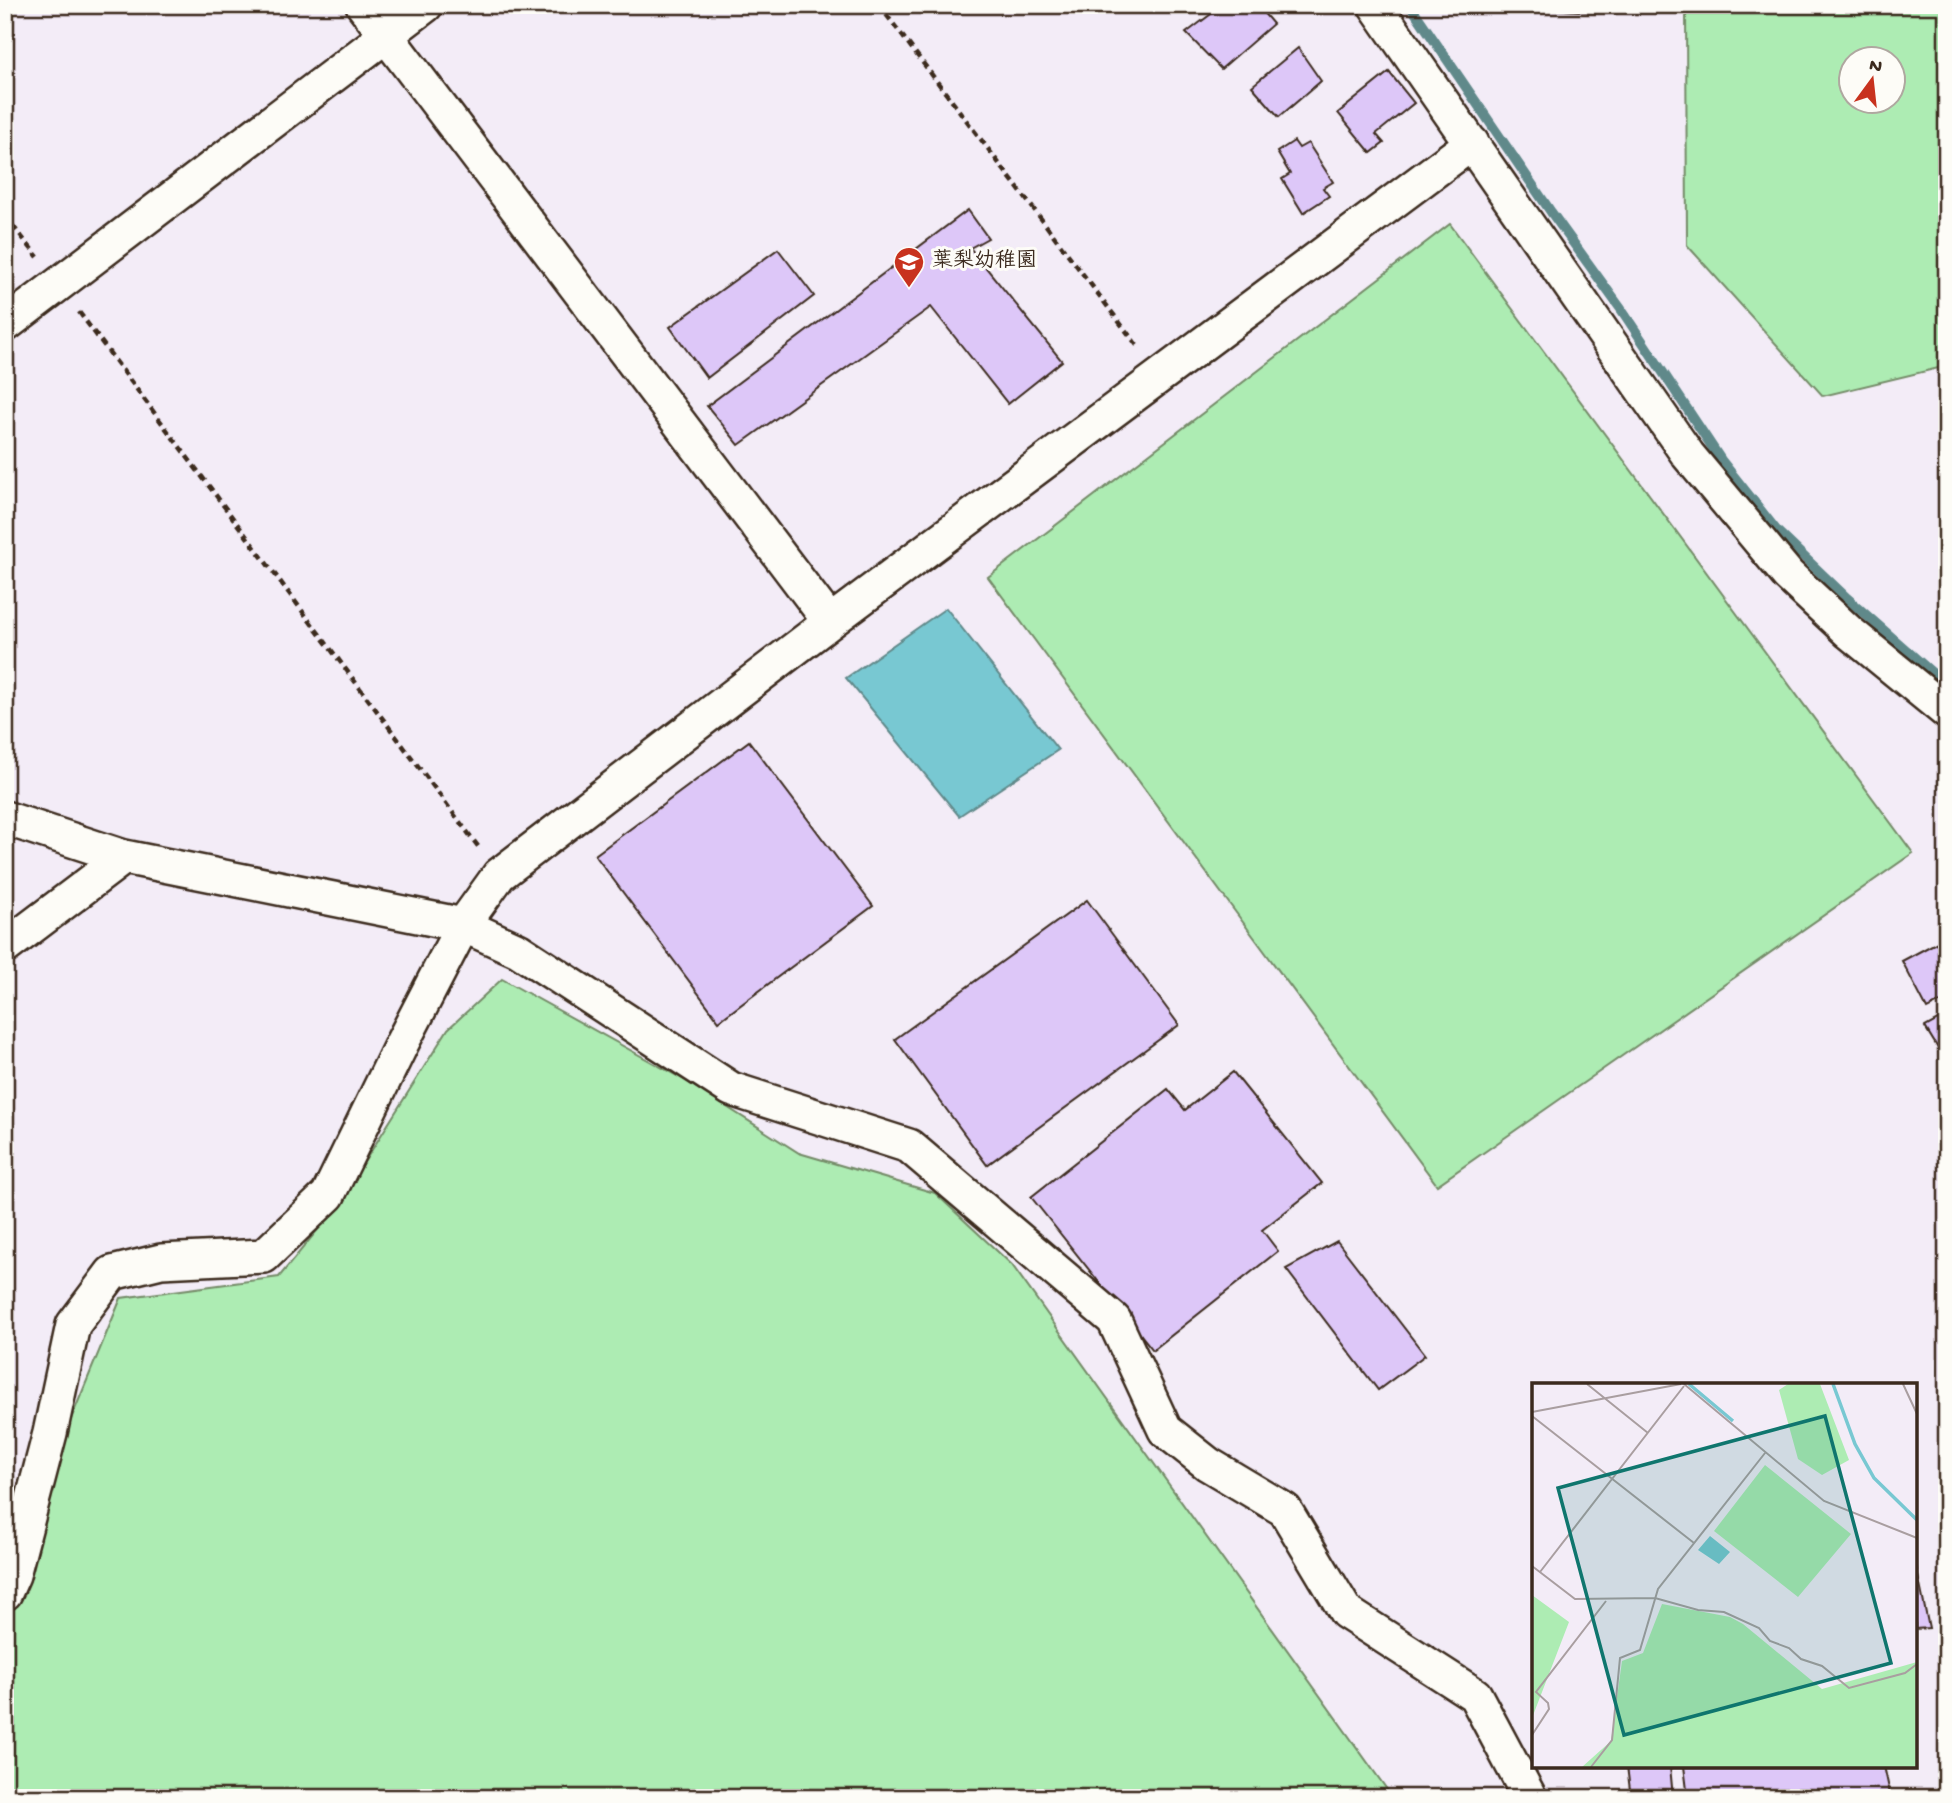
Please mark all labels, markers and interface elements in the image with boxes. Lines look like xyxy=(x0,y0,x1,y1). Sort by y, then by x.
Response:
north arrow xyxy=(1836,46,1906,116)
text: N xyxy=(1867,54,1884,80)
school or university icon: 葉梨幼稚園 xyxy=(892,245,926,289)
place label: 葉梨幼稚園 xyxy=(932,248,1037,275)
inset map xyxy=(1532,1383,1917,1768)

